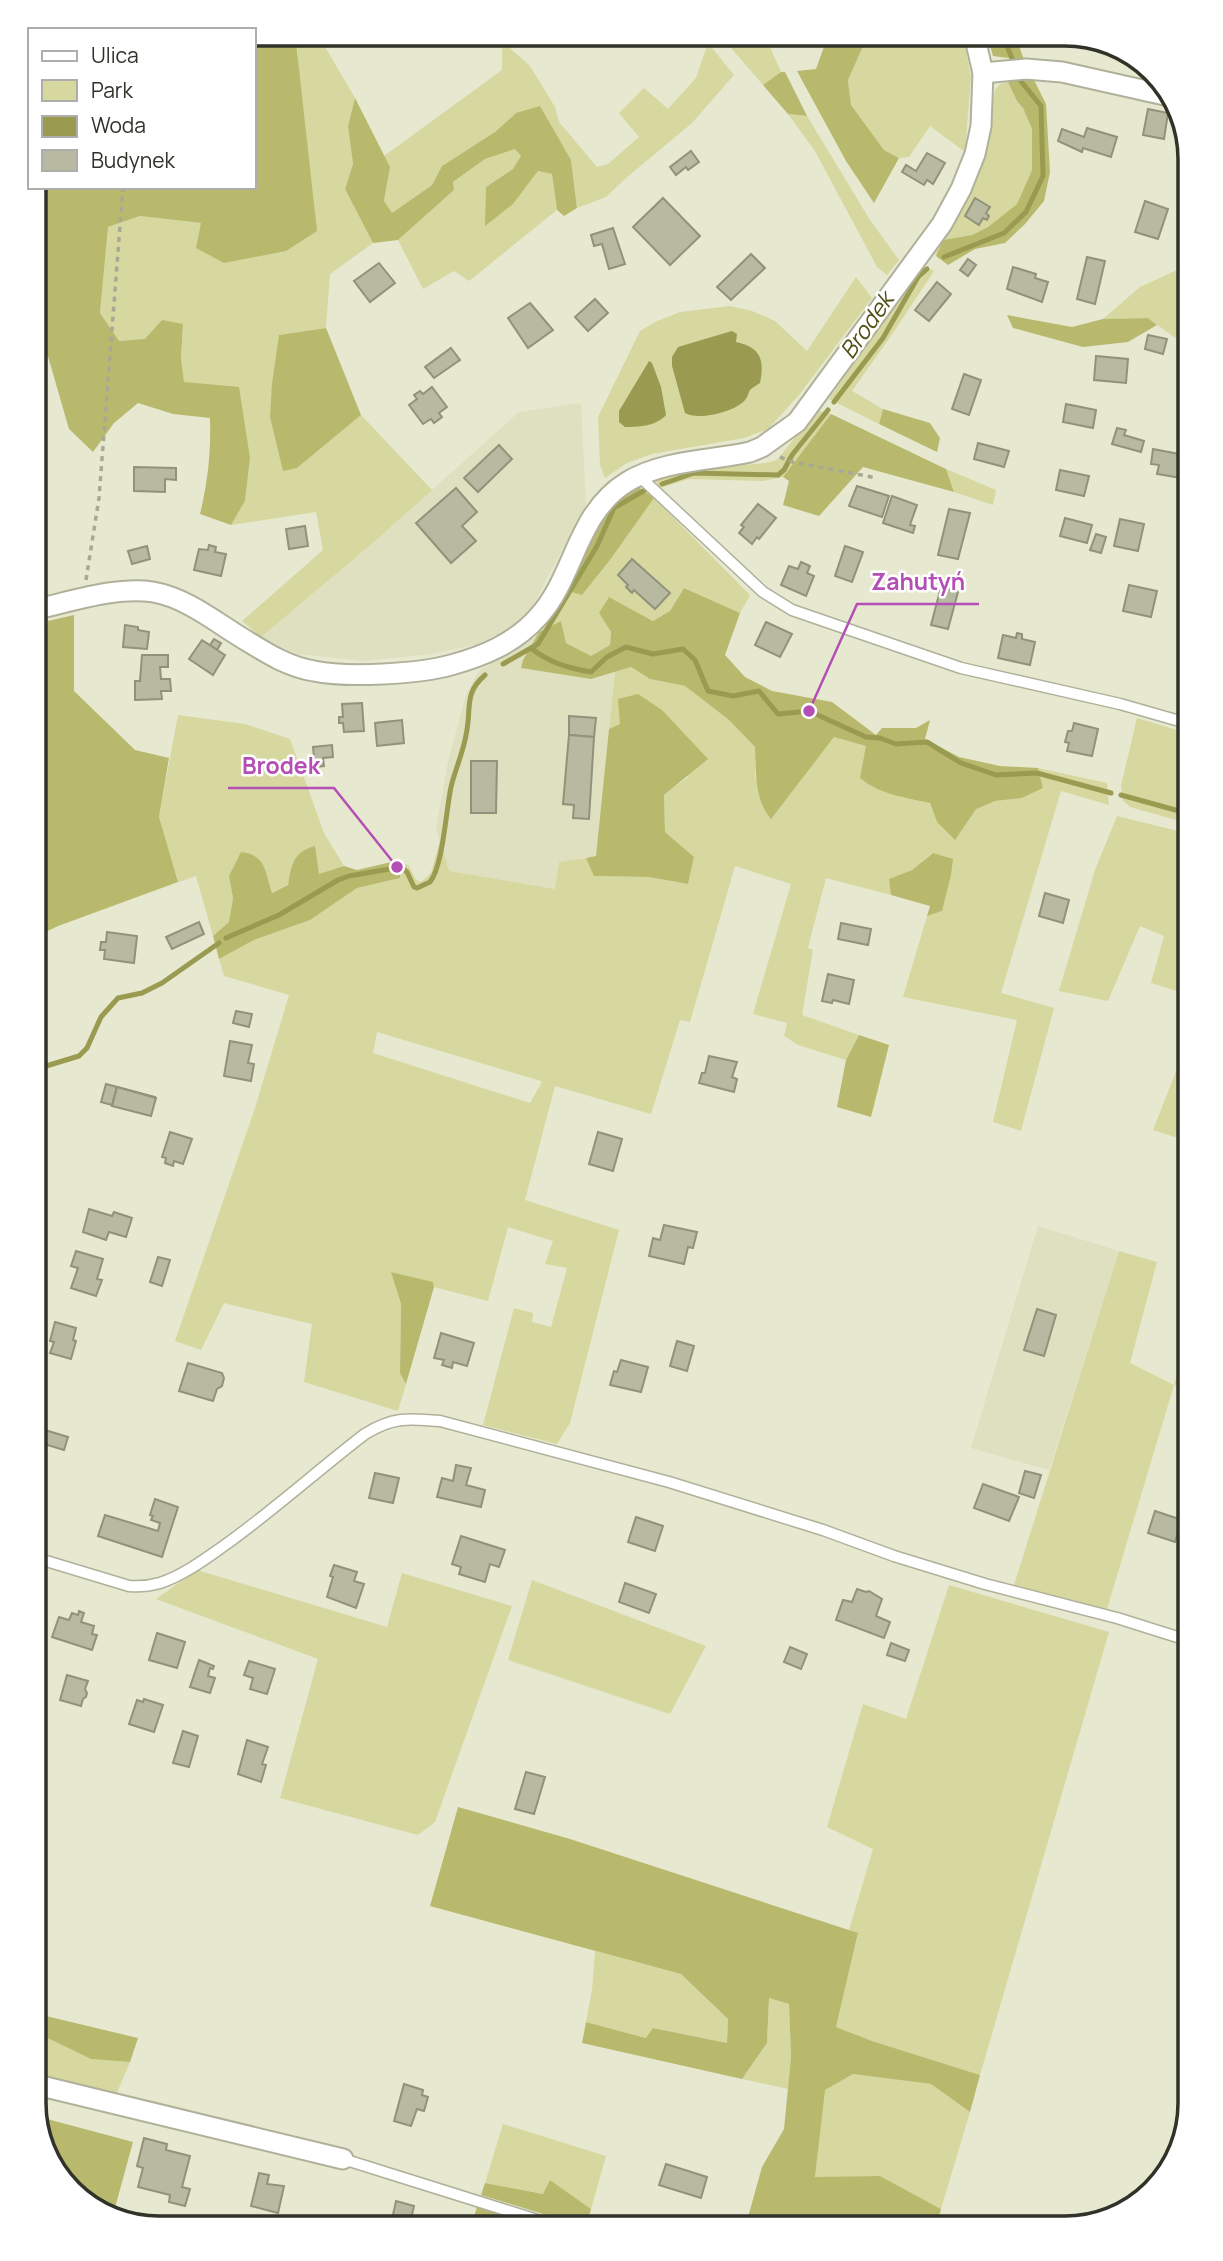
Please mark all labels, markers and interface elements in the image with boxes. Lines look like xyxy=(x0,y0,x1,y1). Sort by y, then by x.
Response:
legend xyxy=(28,28,256,189)
text: Ulica xyxy=(91,41,139,69)
text: Park xyxy=(91,76,133,104)
text: Woda xyxy=(91,111,146,139)
text: Budynek xyxy=(91,146,176,174)
water label: Brodek xyxy=(832,282,902,365)
callout: Zahutyń xyxy=(857,560,979,604)
text: Zahutyń xyxy=(871,565,965,597)
callout: Brodek xyxy=(228,744,334,788)
text: Brodek xyxy=(242,749,321,781)

